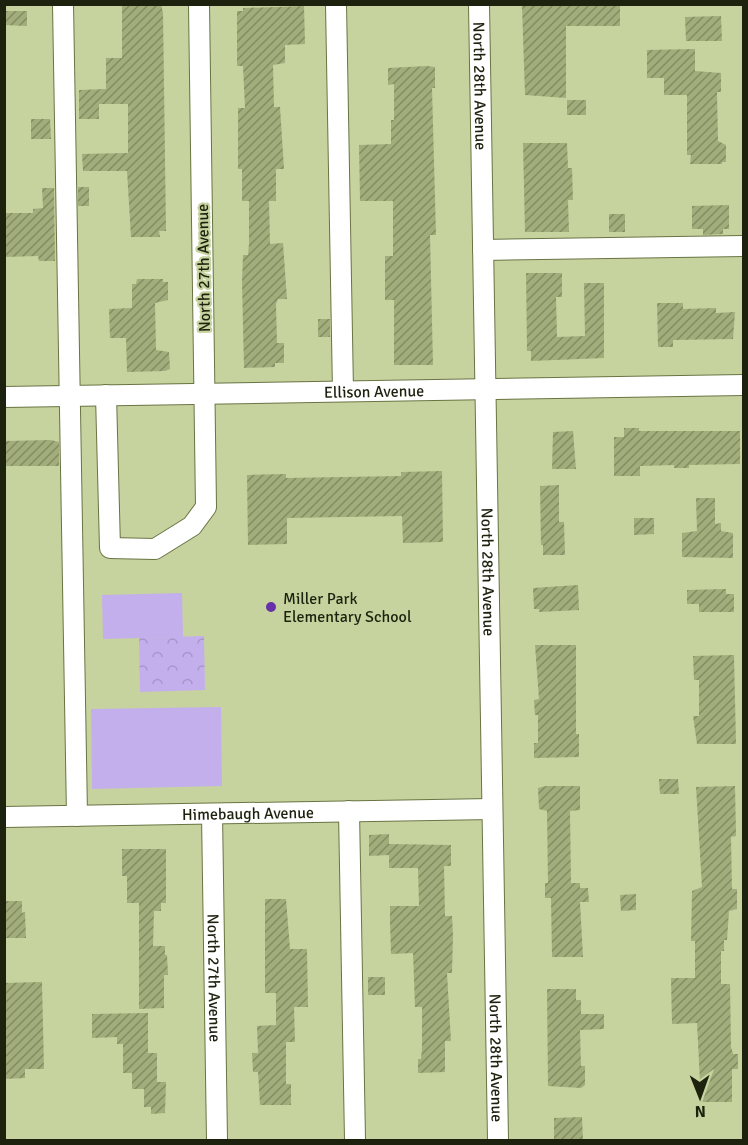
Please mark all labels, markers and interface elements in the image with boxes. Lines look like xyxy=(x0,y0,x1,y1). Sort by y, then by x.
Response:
street label: North 28th Avenue xyxy=(468,22,490,150)
street label: North 27th Avenue xyxy=(193,204,215,332)
street label: Ellison Avenue xyxy=(324,381,424,403)
street label: North 28th Avenue xyxy=(476,508,499,636)
place label: Miller Park Elementary School xyxy=(283,589,412,627)
marker: Miller Park Elementary School xyxy=(264,600,278,614)
street label: Himebaugh Avenue xyxy=(182,803,314,825)
street label: North 27th Avenue xyxy=(203,914,224,1042)
street label: North 28th Avenue xyxy=(485,993,507,1122)
north arrow xyxy=(670,1067,730,1127)
text: N xyxy=(695,1101,706,1121)

